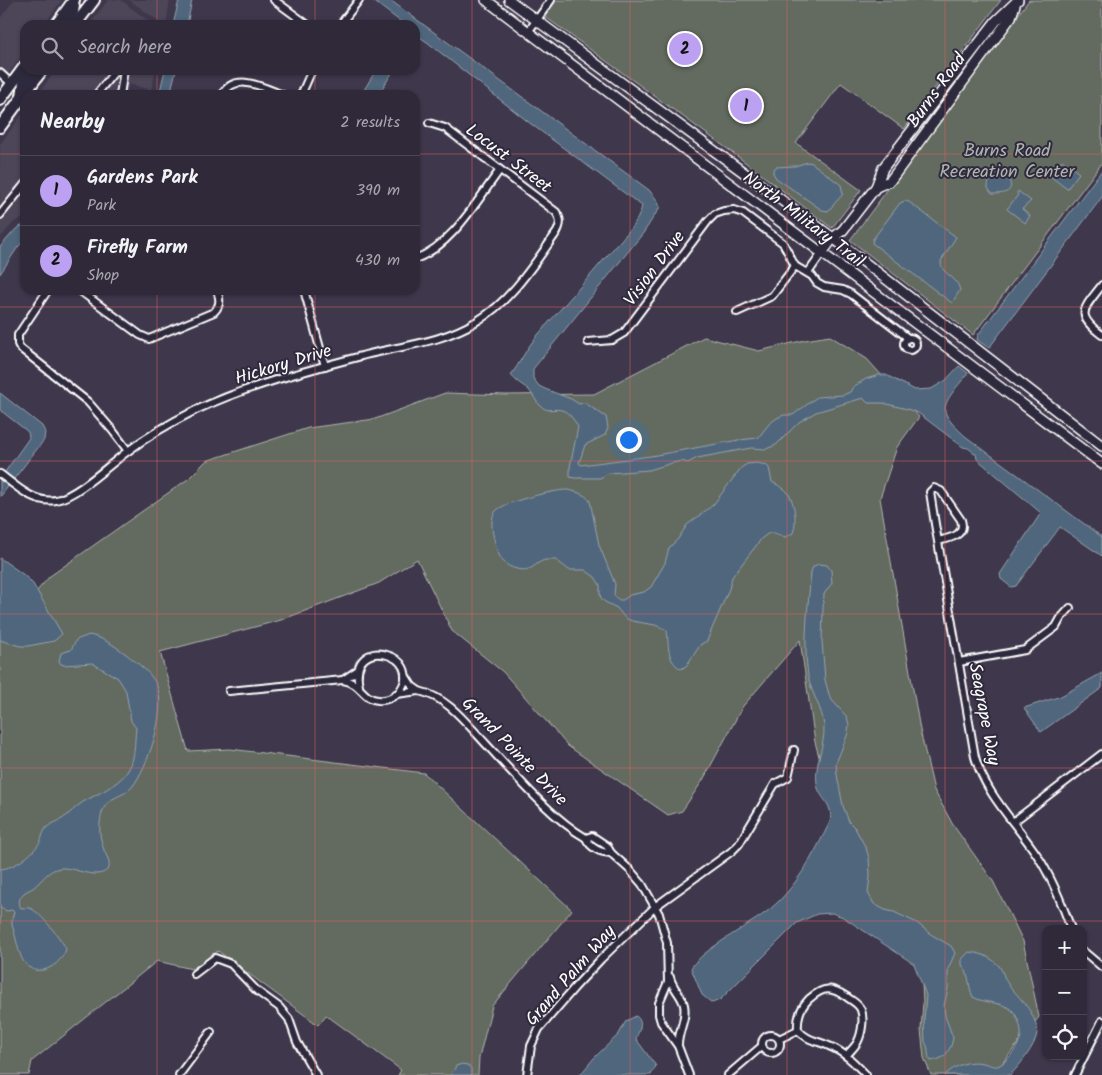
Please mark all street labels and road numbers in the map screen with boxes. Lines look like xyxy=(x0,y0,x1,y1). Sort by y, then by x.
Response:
street label: Burns Road xyxy=(900,46,975,134)
street label: Locust Street xyxy=(459,117,558,202)
street label: North Military Trail xyxy=(736,164,871,276)
street label: Vision Drive xyxy=(617,225,693,313)
street label: Hickory Drive xyxy=(231,337,336,394)
street label: Seagrape Way xyxy=(959,661,1008,769)
street label: Grand Pointe Drive xyxy=(454,691,574,813)
street label: Grand Palm Way xyxy=(519,918,624,1033)

